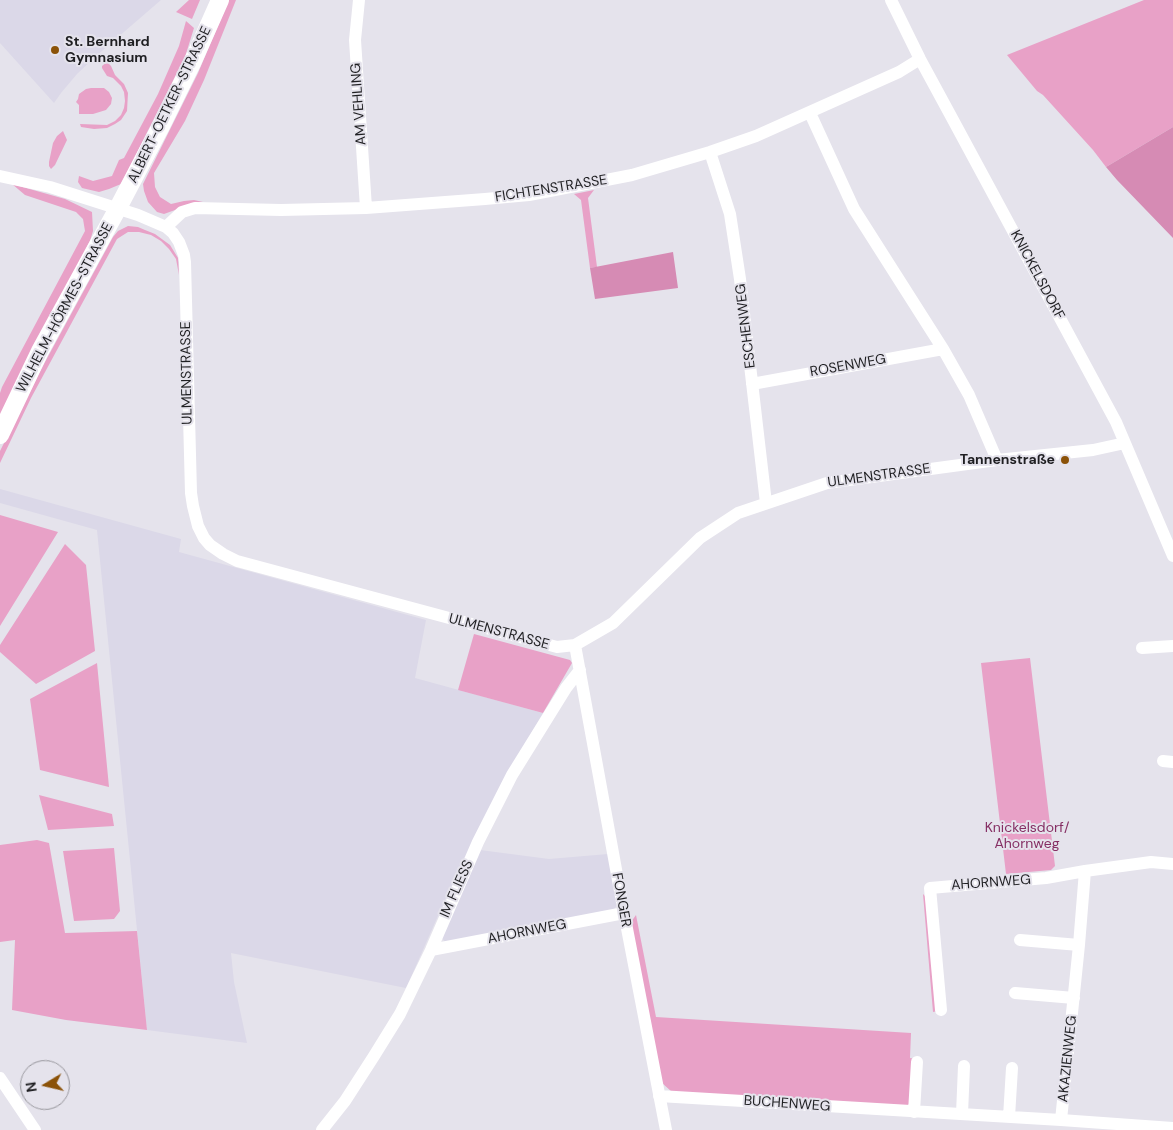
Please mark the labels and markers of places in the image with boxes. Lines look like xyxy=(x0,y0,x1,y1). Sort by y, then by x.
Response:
place label: St. Bernhard Gymnasium xyxy=(65,34,150,66)
marker: St. Bernhard Gymnasium xyxy=(49,44,61,56)
place label: Tannenstraße xyxy=(960,452,1055,468)
marker: Tannenstraße xyxy=(1059,454,1071,466)

